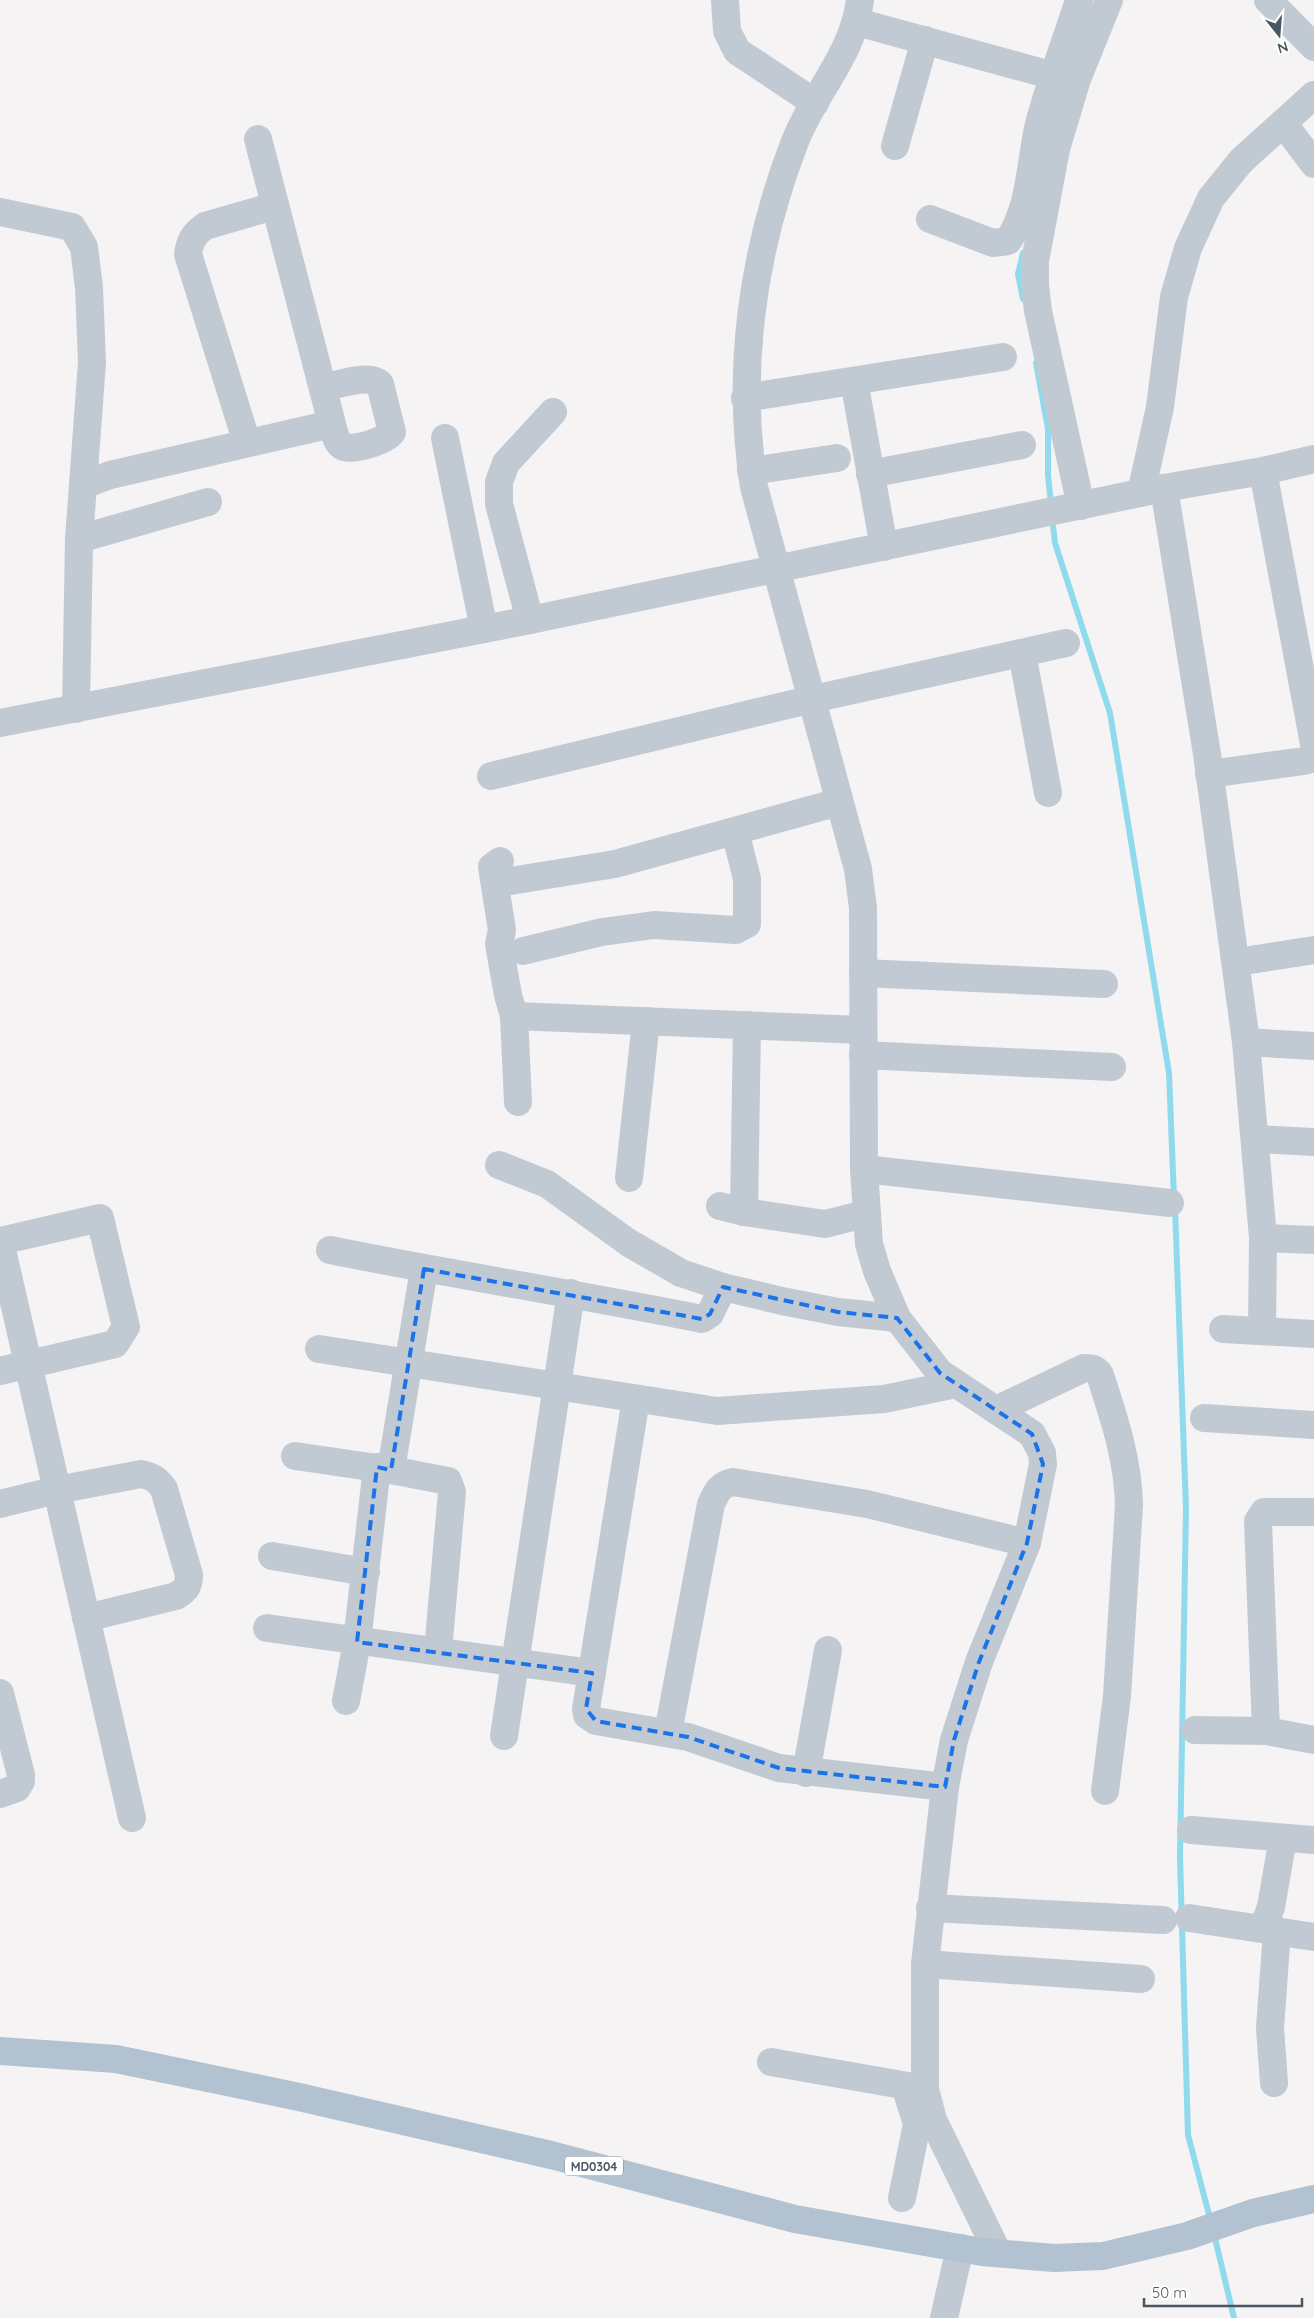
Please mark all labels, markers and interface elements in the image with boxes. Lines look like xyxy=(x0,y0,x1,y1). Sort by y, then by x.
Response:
north arrow xyxy=(1254,10,1304,60)
text: N xyxy=(1275,37,1290,58)
road number: MD0304 xyxy=(565,2156,623,2176)
scale bar xyxy=(1144,2276,1302,2308)
text: 50 m xyxy=(1152,2283,1187,2302)

